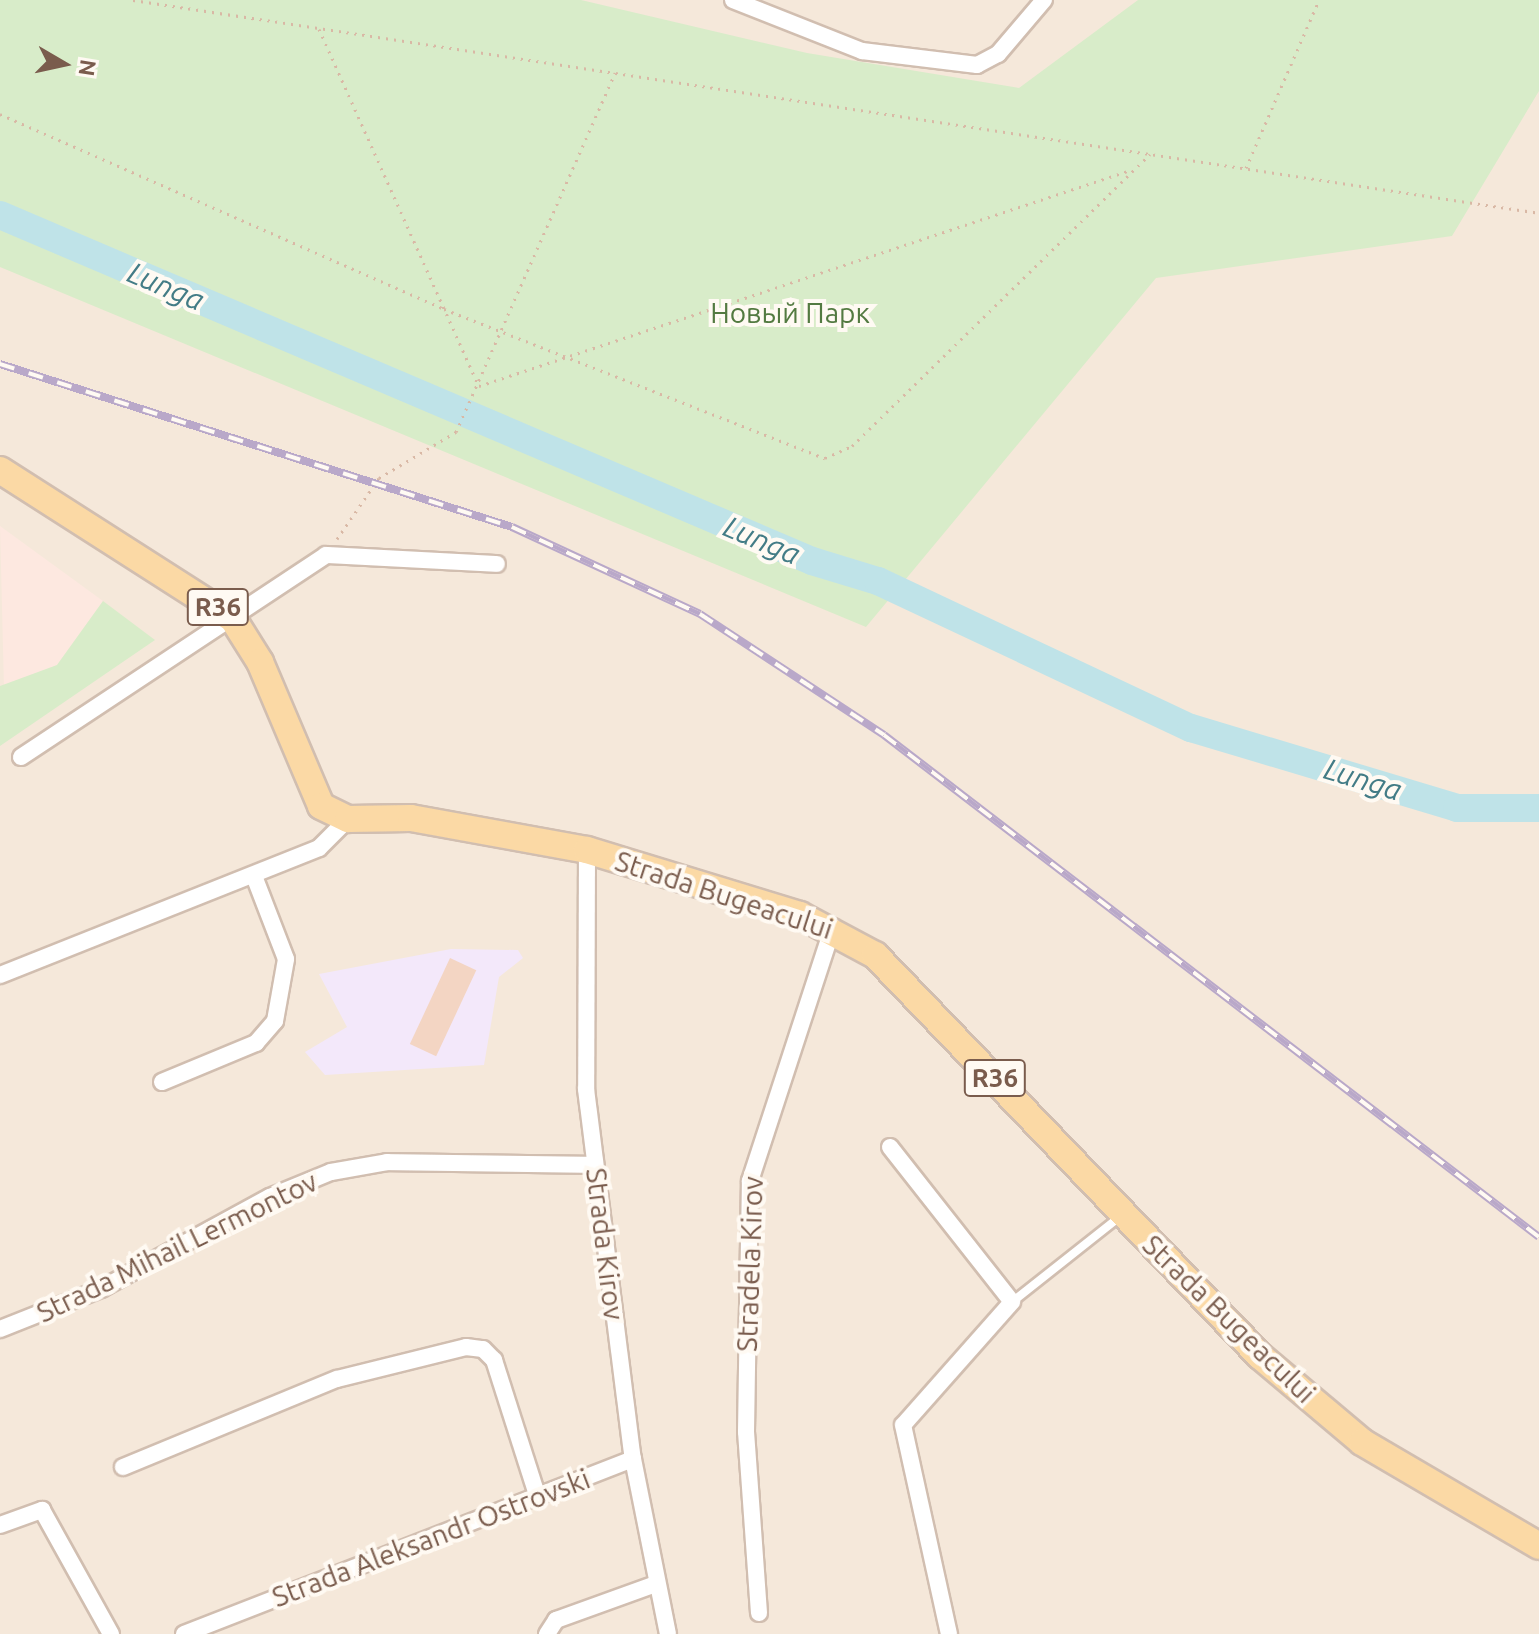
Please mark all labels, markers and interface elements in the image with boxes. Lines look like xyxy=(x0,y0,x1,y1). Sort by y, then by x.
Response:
north arrow xyxy=(24,24,104,104)
text: N xyxy=(75,58,102,78)
water label: Lunga xyxy=(122,254,210,318)
park label: Новый Парк xyxy=(710,296,870,330)
water label: Lunga xyxy=(718,508,806,572)
road number: R36 xyxy=(186,585,250,629)
water label: Lunga xyxy=(1320,750,1406,808)
street label: Strada Bugeacului xyxy=(611,844,837,946)
road number: R36 xyxy=(963,1056,1027,1100)
street label: Strada Mihail Lermontov xyxy=(31,1164,323,1330)
street label: Strada Kirov xyxy=(579,1166,631,1322)
street label: Stradela Kirov xyxy=(730,1176,770,1352)
street label: Strada Bugeacului xyxy=(1136,1228,1322,1410)
street label: Strada Aleksandr Ostrovski xyxy=(267,1462,595,1614)

